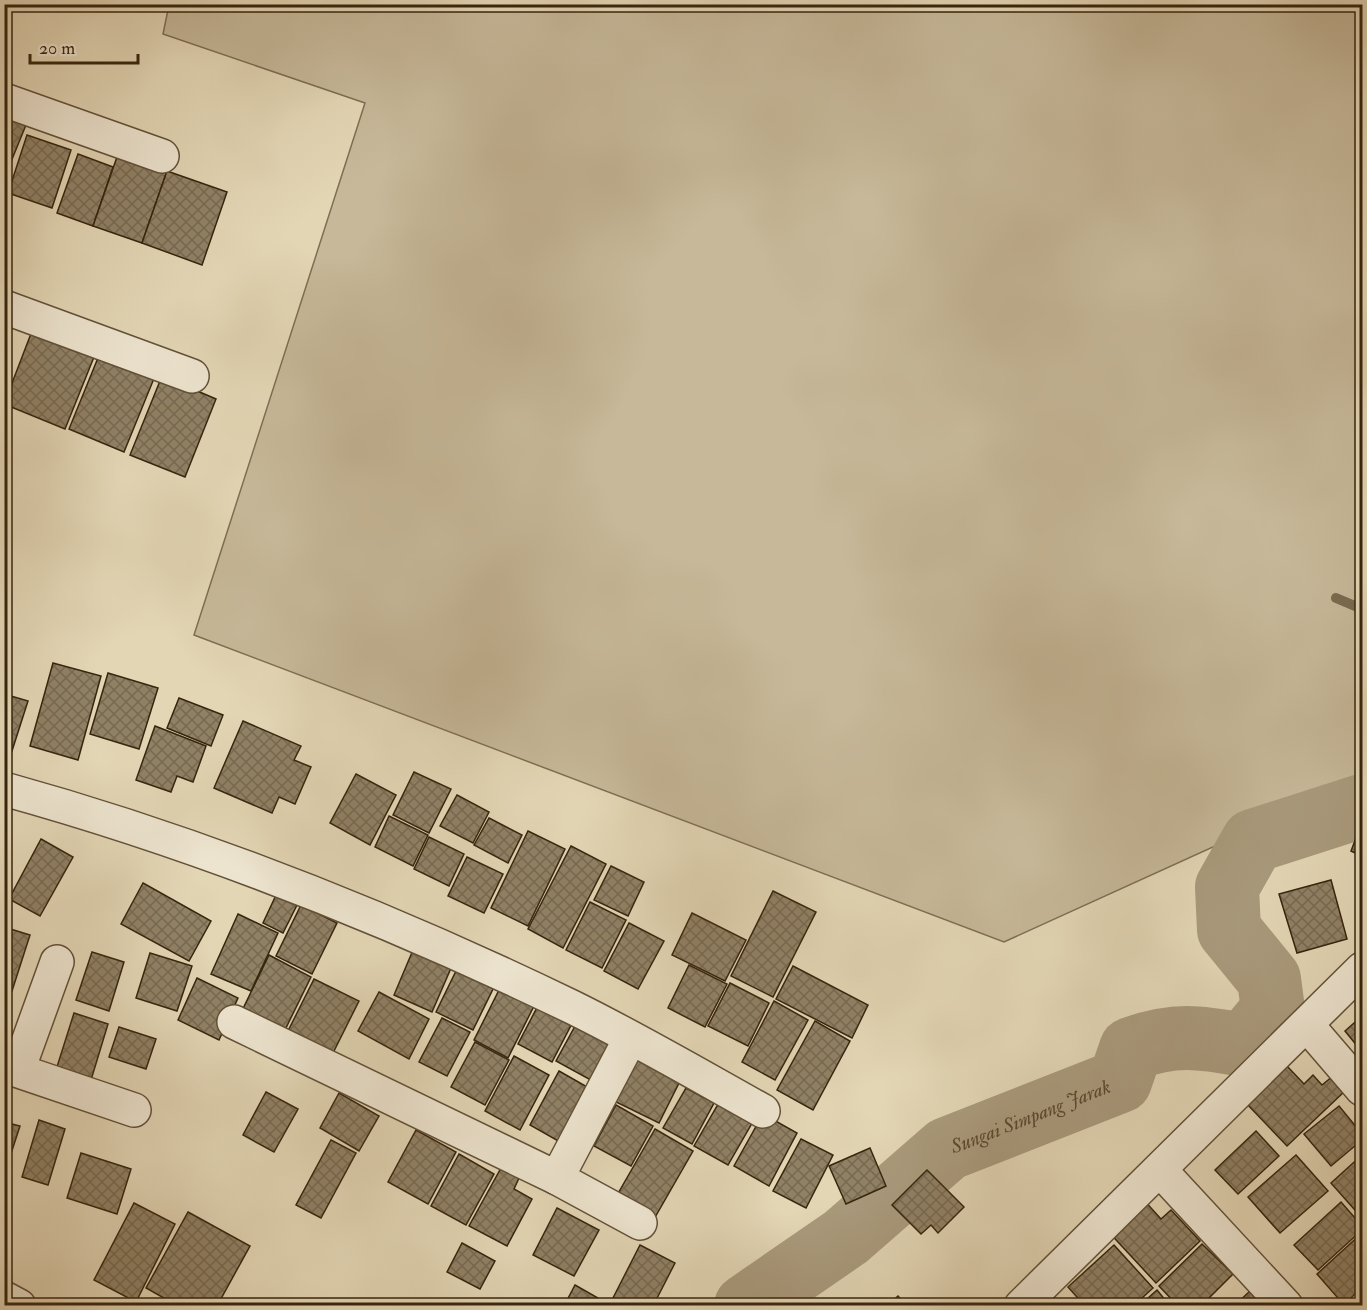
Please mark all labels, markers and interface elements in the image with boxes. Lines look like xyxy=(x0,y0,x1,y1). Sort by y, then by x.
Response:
scale bar xyxy=(30,27,138,65)
text: 20 m xyxy=(39,37,75,60)
water label: Sungai Simpang Jarak xyxy=(946,1074,1114,1160)

